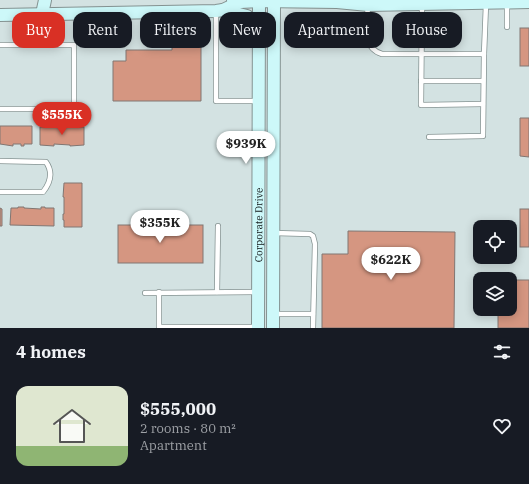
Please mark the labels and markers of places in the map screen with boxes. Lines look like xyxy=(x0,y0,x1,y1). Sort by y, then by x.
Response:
pin: $555K xyxy=(34,102,90,136)
pin: $939K xyxy=(218,131,274,165)
pin: $355K xyxy=(132,210,188,244)
pin: $622K xyxy=(363,247,419,281)

